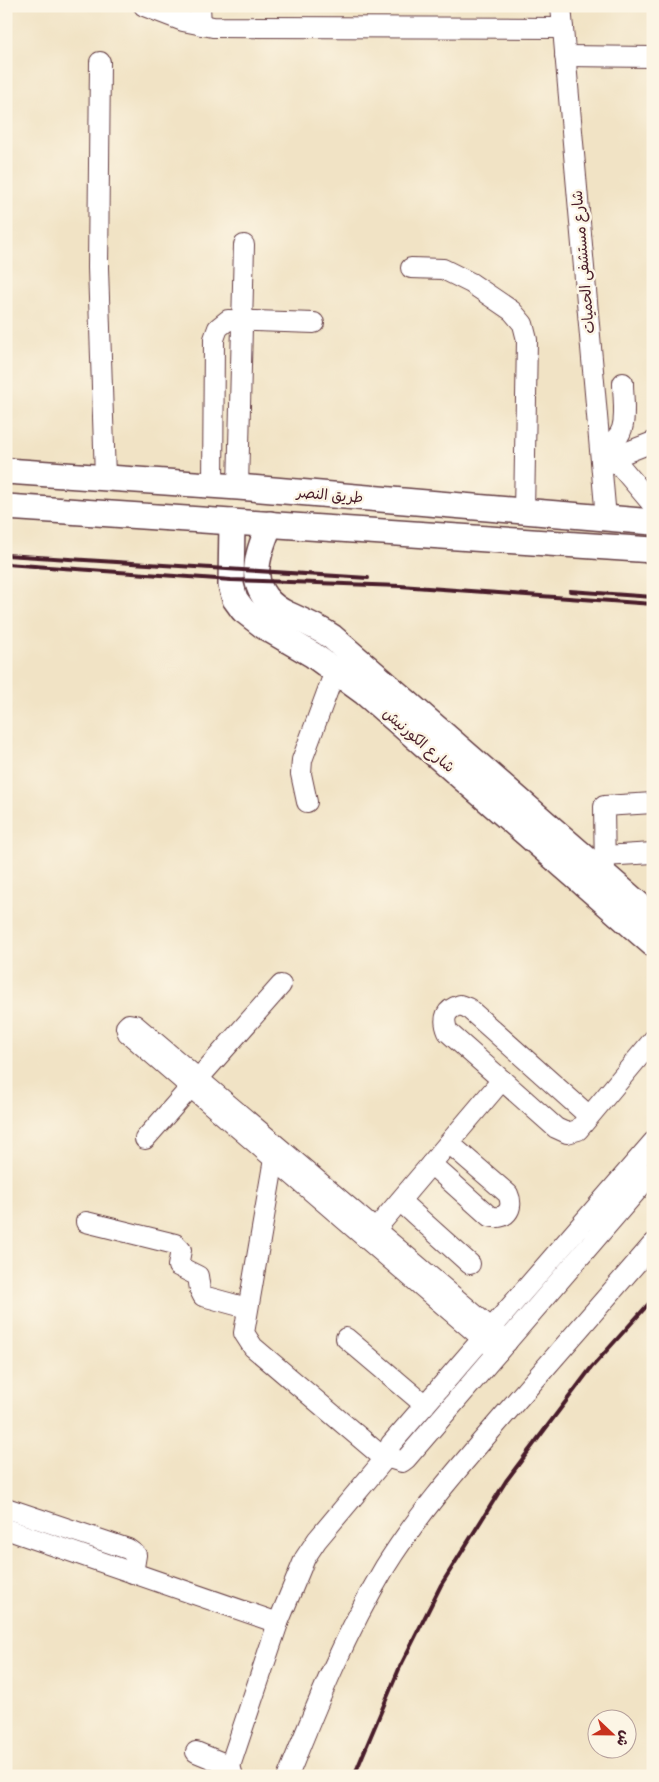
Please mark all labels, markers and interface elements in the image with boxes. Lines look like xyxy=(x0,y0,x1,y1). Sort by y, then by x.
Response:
street label: شارع مستشفى الحميات xyxy=(564,189,602,335)
street label: طريق النصر xyxy=(294,479,364,511)
street label: شارع الكورنيش xyxy=(377,701,461,779)
north arrow xyxy=(586,1710,636,1760)
text: ش xyxy=(609,1727,638,1751)

